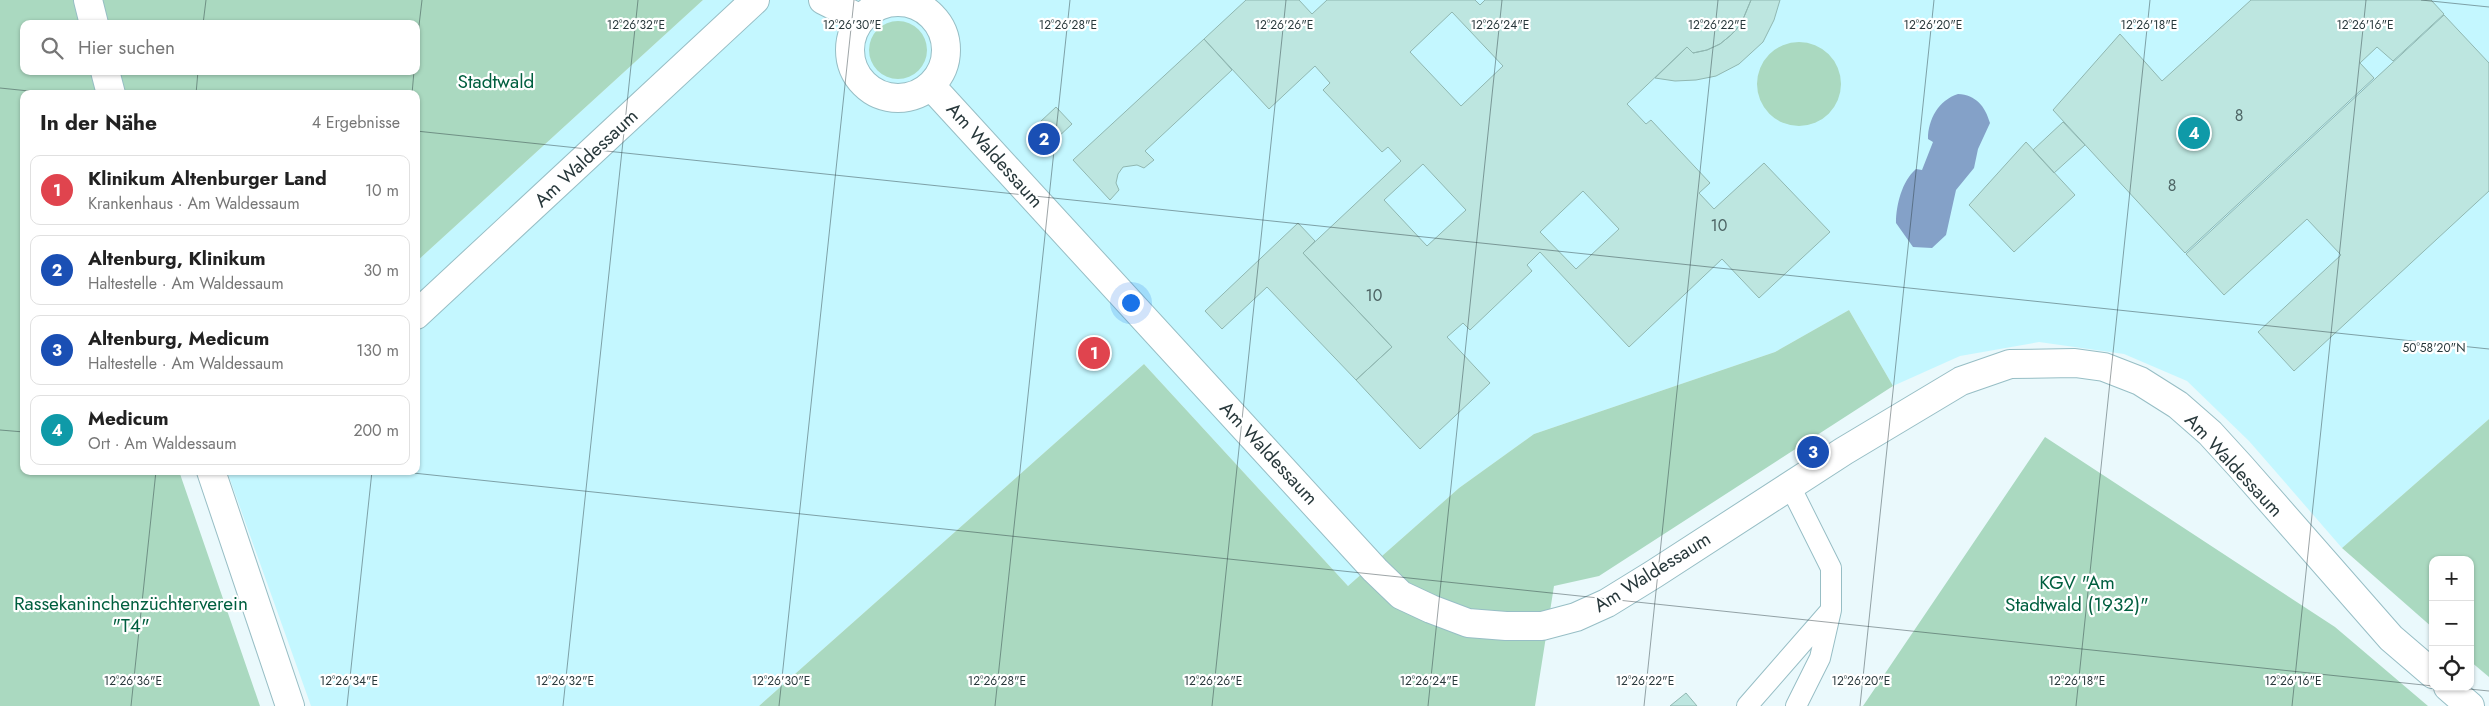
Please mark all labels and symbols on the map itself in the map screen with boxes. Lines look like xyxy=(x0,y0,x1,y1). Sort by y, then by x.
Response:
text: 12°26'32"E xyxy=(607,16,665,34)
text: 12°26'30"E xyxy=(823,16,881,34)
text: 12°26'28"E xyxy=(1039,16,1097,34)
text: 12°26'26"E xyxy=(1255,16,1313,34)
text: 12°26'24"E xyxy=(1471,16,1529,34)
text: 12°26'22"E xyxy=(1688,16,1746,34)
text: 12°26'20"E xyxy=(1904,16,1962,34)
text: 12°26'18"E xyxy=(2121,16,2177,34)
text: 12°26'16"E xyxy=(2336,16,2394,34)
park label: Stadtwald xyxy=(458,68,534,95)
street label: Am Waldessaum xyxy=(940,96,1050,214)
street label: Am Waldessaum xyxy=(528,103,644,213)
house number: 8 xyxy=(2235,104,2243,127)
pin: 4 xyxy=(2178,114,2210,152)
pin: 2 xyxy=(1028,120,1060,158)
house number: 8 xyxy=(2168,174,2176,197)
house number: 10 xyxy=(1711,214,1727,237)
house number: 10 xyxy=(1366,284,1382,307)
your location xyxy=(1118,290,1144,316)
pin: 1 xyxy=(1078,334,1110,372)
text: 50°58'20"N xyxy=(2403,339,2465,357)
street label: Am Waldessaum xyxy=(1214,395,1324,511)
street label: Am Waldessaum xyxy=(2179,407,2289,523)
pin: 3 xyxy=(1797,433,1829,471)
street label: Am Waldessaum xyxy=(1588,525,1716,619)
park label: KGV "Am Stadtwald (1932)" xyxy=(2005,569,2149,618)
park label: Rassekaninchenzüchterverein "T4" xyxy=(14,590,248,639)
text: 12°26'36"E xyxy=(104,672,162,690)
text: 12°26'34"E xyxy=(320,672,378,690)
text: 12°26'32"E xyxy=(536,672,594,690)
text: 12°26'30"E xyxy=(752,672,810,690)
text: 12°26'28"E xyxy=(968,672,1026,690)
text: 12°26'26"E xyxy=(1184,672,1242,690)
text: 12°26'24"E xyxy=(1400,672,1458,690)
text: 12°26'22"E xyxy=(1616,672,1674,690)
text: 12°26'20"E xyxy=(1832,672,1890,690)
text: 12°26'18"E xyxy=(2049,672,2105,690)
text: 12°26'16"E xyxy=(2264,672,2322,690)

